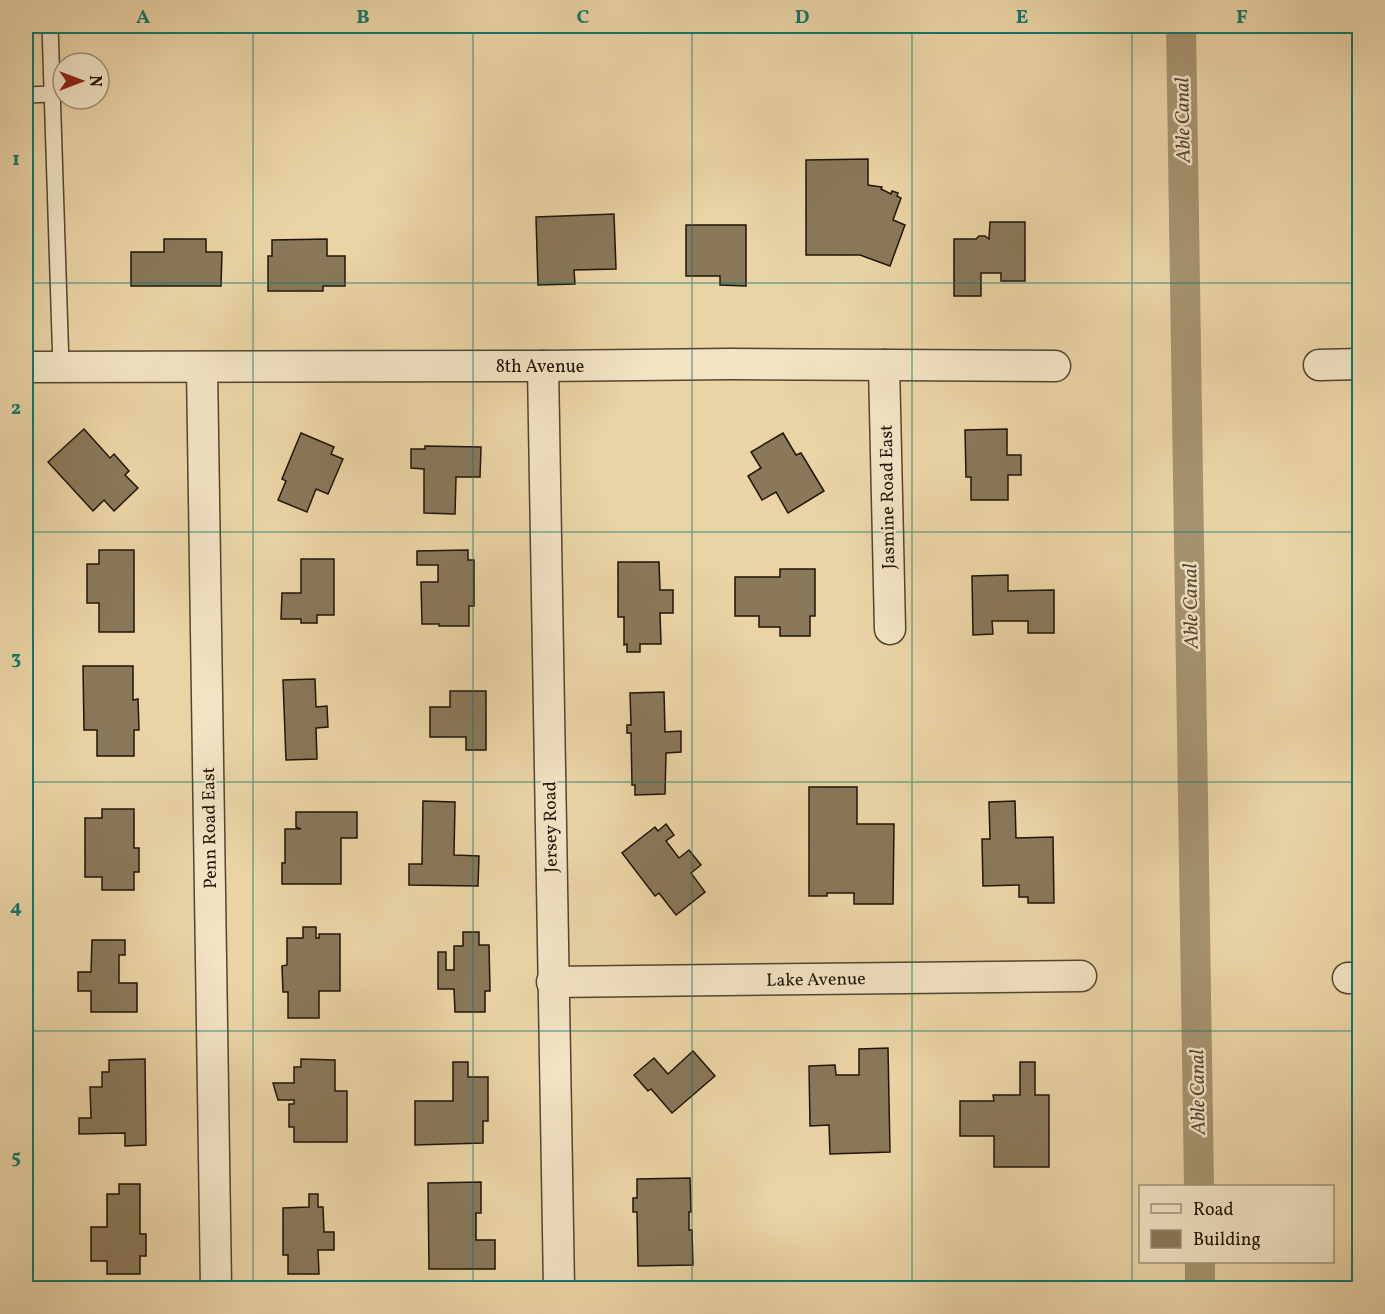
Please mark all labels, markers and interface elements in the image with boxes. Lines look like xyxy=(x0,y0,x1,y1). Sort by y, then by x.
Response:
text: A xyxy=(136,4,150,32)
text: B xyxy=(356,4,370,32)
text: C xyxy=(577,4,590,32)
text: D xyxy=(795,4,809,32)
text: E xyxy=(1016,4,1028,32)
text: F xyxy=(1236,4,1248,32)
north arrow xyxy=(51,51,111,111)
text: N xyxy=(83,75,105,87)
water label: Able Canal xyxy=(1169,77,1199,164)
text: 1 xyxy=(12,146,20,174)
street label: 8th Avenue xyxy=(496,355,584,380)
text: 2 xyxy=(11,395,21,423)
street label: Jasmine Road East xyxy=(875,424,902,570)
water label: Able Canal xyxy=(1177,563,1207,650)
text: 3 xyxy=(11,645,21,673)
street label: Penn Road East xyxy=(197,767,224,889)
street label: Jersey Road xyxy=(538,781,565,873)
text: 4 xyxy=(10,894,22,922)
street label: Lake Avenue xyxy=(766,967,866,994)
water label: Able Canal xyxy=(1184,1049,1214,1136)
text: 5 xyxy=(11,1144,21,1172)
legend xyxy=(1139,1185,1334,1263)
text: Road xyxy=(1193,1198,1234,1223)
text: Building xyxy=(1193,1228,1261,1253)

